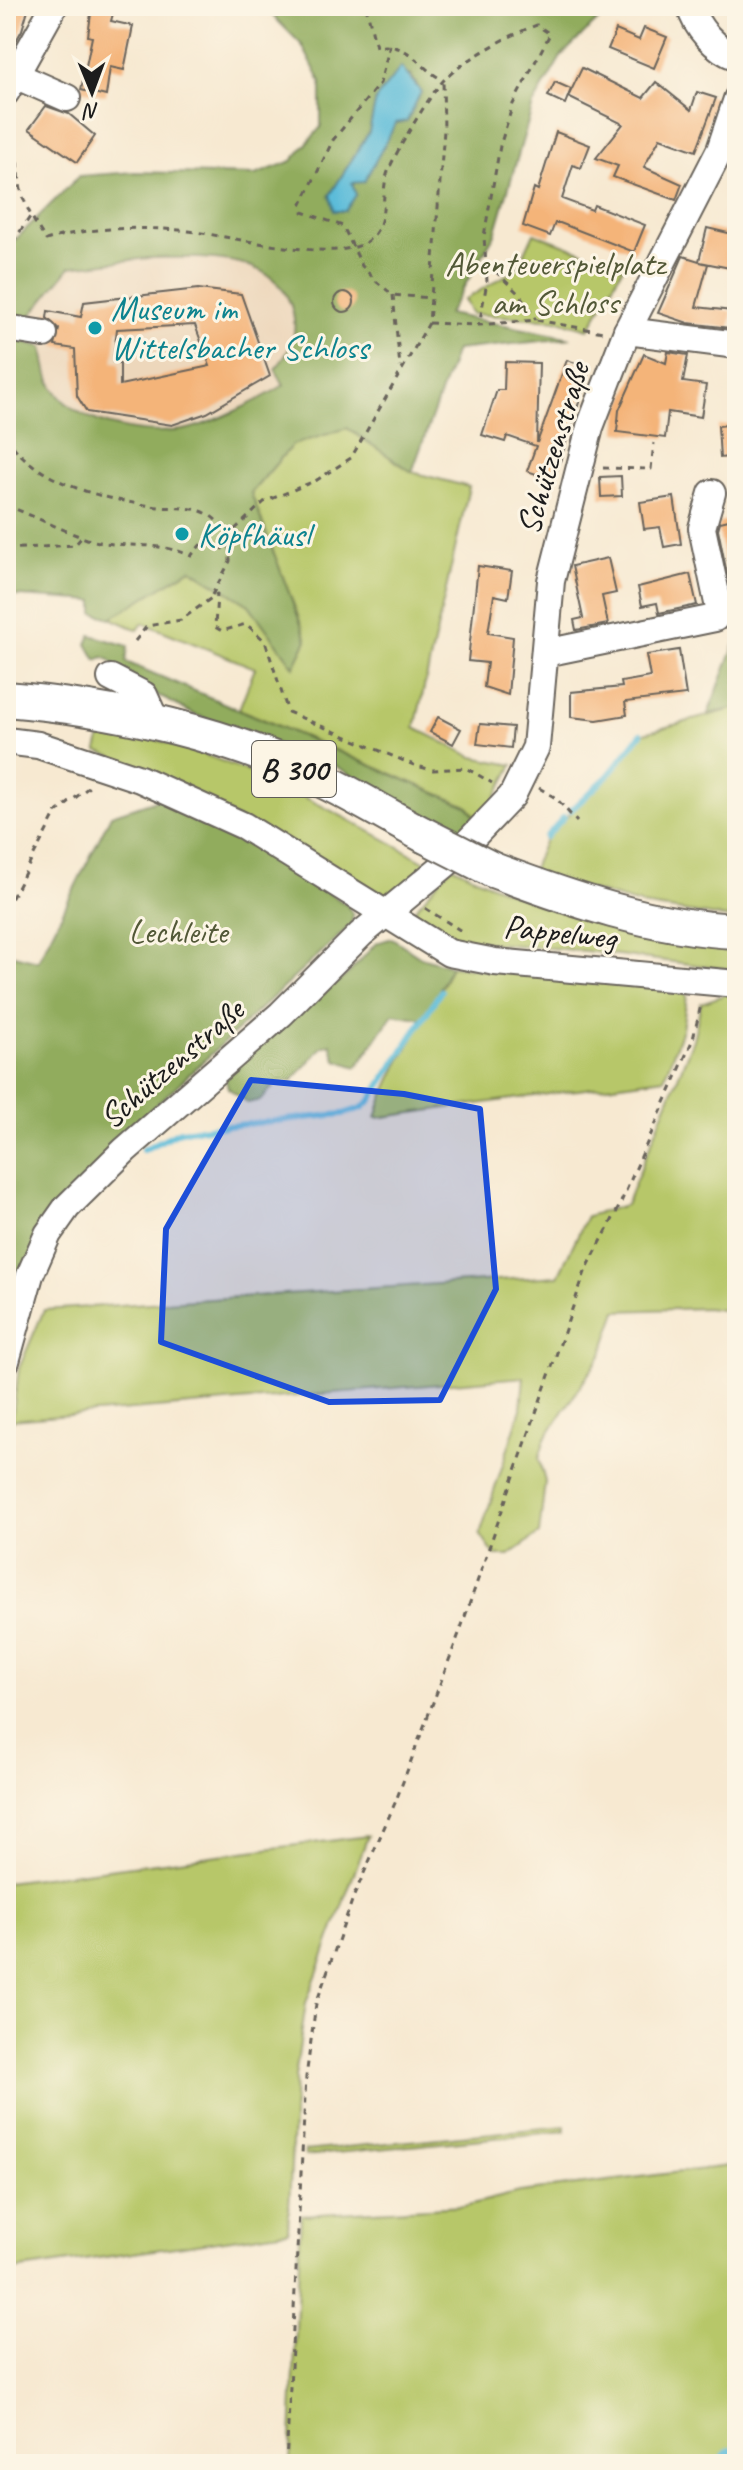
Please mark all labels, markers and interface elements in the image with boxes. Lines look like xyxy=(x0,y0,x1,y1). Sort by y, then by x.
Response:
north arrow xyxy=(52,52,132,132)
text: N xyxy=(82,97,99,125)
park label: Abenteuerspielplatz am Schloss xyxy=(445,242,668,324)
place label: Museum im Wittelsbacher Schloss xyxy=(111,287,372,369)
marker: Museum im Wittelsbacher Schloss xyxy=(86,319,104,337)
street label: Schützenstraße xyxy=(506,354,600,539)
place label: Köpfhäusl xyxy=(198,513,316,556)
marker: Köpfhäusl xyxy=(173,525,191,543)
road number: B 300 xyxy=(252,741,336,797)
street label: Pappelweg xyxy=(502,904,621,959)
park label: Lechleite xyxy=(129,910,230,953)
street label: Schützenstraße xyxy=(90,987,255,1138)

